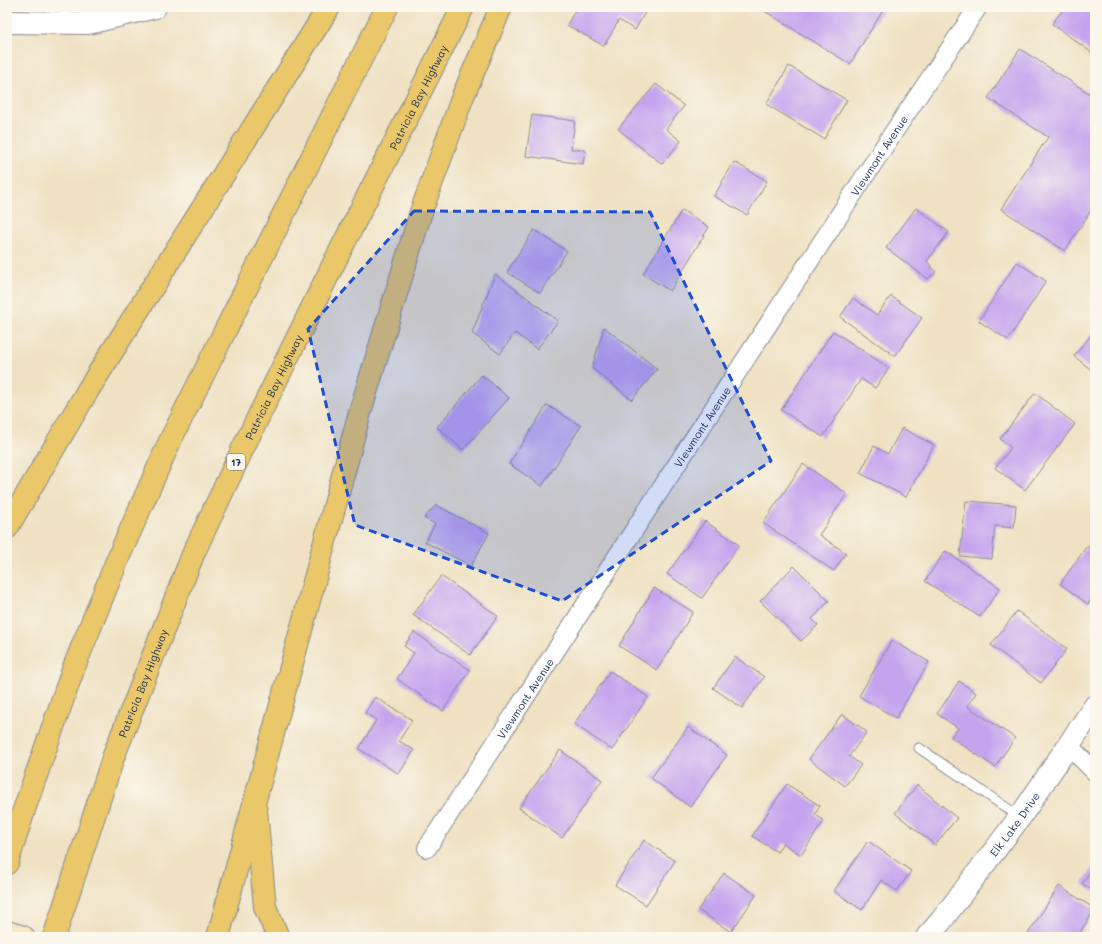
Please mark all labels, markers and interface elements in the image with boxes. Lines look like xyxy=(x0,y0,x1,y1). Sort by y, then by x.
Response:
street label: Patricia Bay Highway xyxy=(385,42,451,152)
street label: Viewmont Avenue xyxy=(847,112,911,198)
street label: Patricia Bay Highway xyxy=(241,331,305,442)
street label: Viewmont Avenue xyxy=(670,383,734,470)
road number: 17 xyxy=(227,454,245,470)
street label: Patricia Bay Highway xyxy=(114,626,171,740)
street label: Viewmont Avenue xyxy=(493,655,557,741)
street label: Elk Lake Drive xyxy=(986,788,1043,859)

